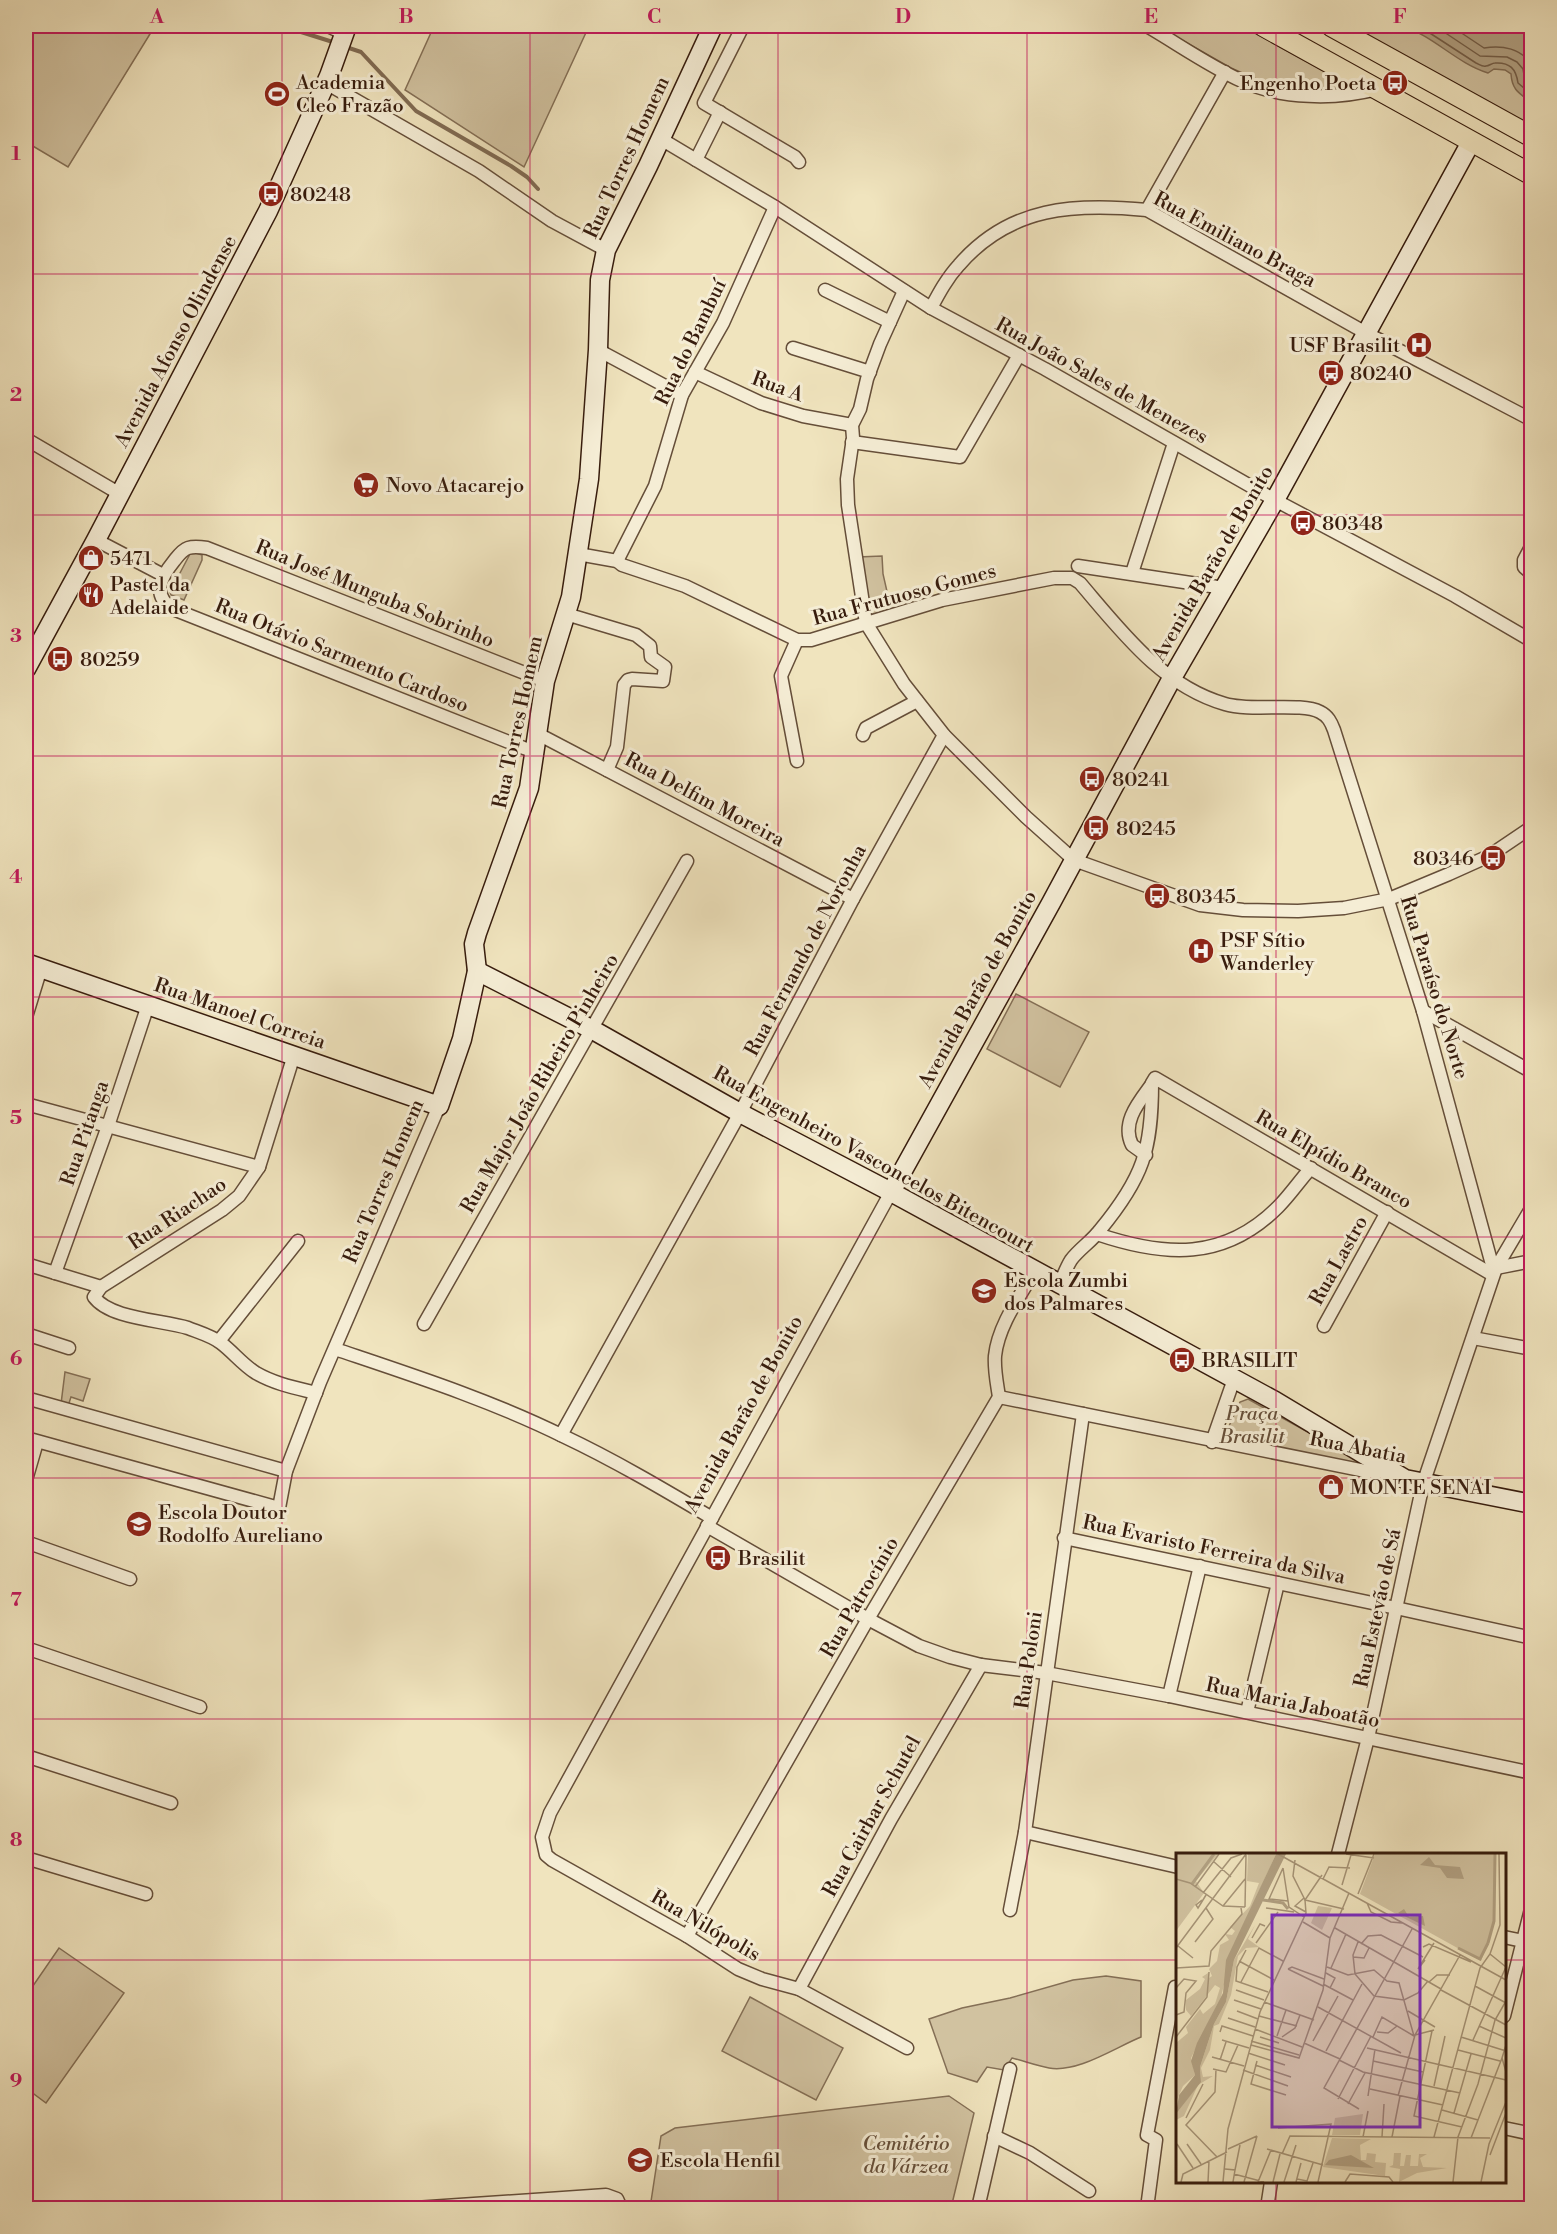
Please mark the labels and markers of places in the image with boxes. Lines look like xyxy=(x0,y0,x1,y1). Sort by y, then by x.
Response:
bus stop icon: Engenho Poeta xyxy=(1380,68,1410,98)
place label: Academia Cleo Frazão xyxy=(295,71,404,119)
place label: Engenho Poeta xyxy=(1240,72,1377,97)
sports icon: Academia Cleo Frazão xyxy=(262,79,292,109)
bus stop icon: 80248 xyxy=(256,179,286,209)
place label: 80248 xyxy=(290,183,351,208)
hospital icon: USF Brasilit xyxy=(1404,330,1434,360)
place label: USF Brasilit xyxy=(1289,334,1400,359)
bus stop icon: 80240 xyxy=(1316,358,1346,388)
place label: 80240 xyxy=(1350,362,1412,387)
supermarket icon: Novo Atacarejo xyxy=(351,470,381,500)
place label: Novo Atacarejo xyxy=(386,474,524,499)
bus stop icon: 80348 xyxy=(1288,508,1318,538)
place label: 80348 xyxy=(1322,512,1383,537)
shop icon: 5471 xyxy=(76,543,106,573)
place label: 5471 xyxy=(110,547,152,572)
place label: Pastel da Adelaide xyxy=(109,573,191,621)
restaurant icon: Pastel da Adelaide xyxy=(76,580,106,610)
bus stop icon: 80259 xyxy=(45,644,75,674)
place label: 80259 xyxy=(80,648,140,673)
bus stop icon: 80241 xyxy=(1077,764,1107,794)
place label: 80241 xyxy=(1112,768,1170,793)
bus stop icon: 80245 xyxy=(1081,813,1111,843)
place label: 80245 xyxy=(1116,817,1176,842)
bus stop icon: 80346 xyxy=(1478,843,1508,873)
place label: 80346 xyxy=(1413,847,1474,872)
bus stop icon: 80345 xyxy=(1142,881,1172,911)
place label: 80345 xyxy=(1176,885,1236,910)
place label: PSF Sítio Wanderley xyxy=(1219,929,1315,977)
hospital icon: PSF Sítio Wanderley xyxy=(1186,936,1216,966)
place label: Escola Zumbi dos Palmares xyxy=(1004,1269,1128,1317)
school or university icon: Escola Zumbi dos Palmares xyxy=(969,1276,999,1306)
bus stop icon: BRASILIT xyxy=(1167,1345,1197,1375)
place label: BRASILIT xyxy=(1201,1349,1297,1374)
shop icon: MONTE SENAI xyxy=(1316,1472,1346,1502)
place label: MONTE SENAI xyxy=(1350,1476,1492,1501)
place label: Escola Doutor Rodolfo Aureliano xyxy=(158,1501,323,1549)
school or university icon: Escola Doutor Rodolfo Aureliano xyxy=(124,1509,154,1539)
bus stop icon: Brasilit xyxy=(703,1543,733,1573)
place label: Brasilit xyxy=(737,1547,805,1572)
school or university icon: Escola Henfil xyxy=(625,2145,655,2175)
place label: Escola Henfil xyxy=(660,2149,780,2174)

